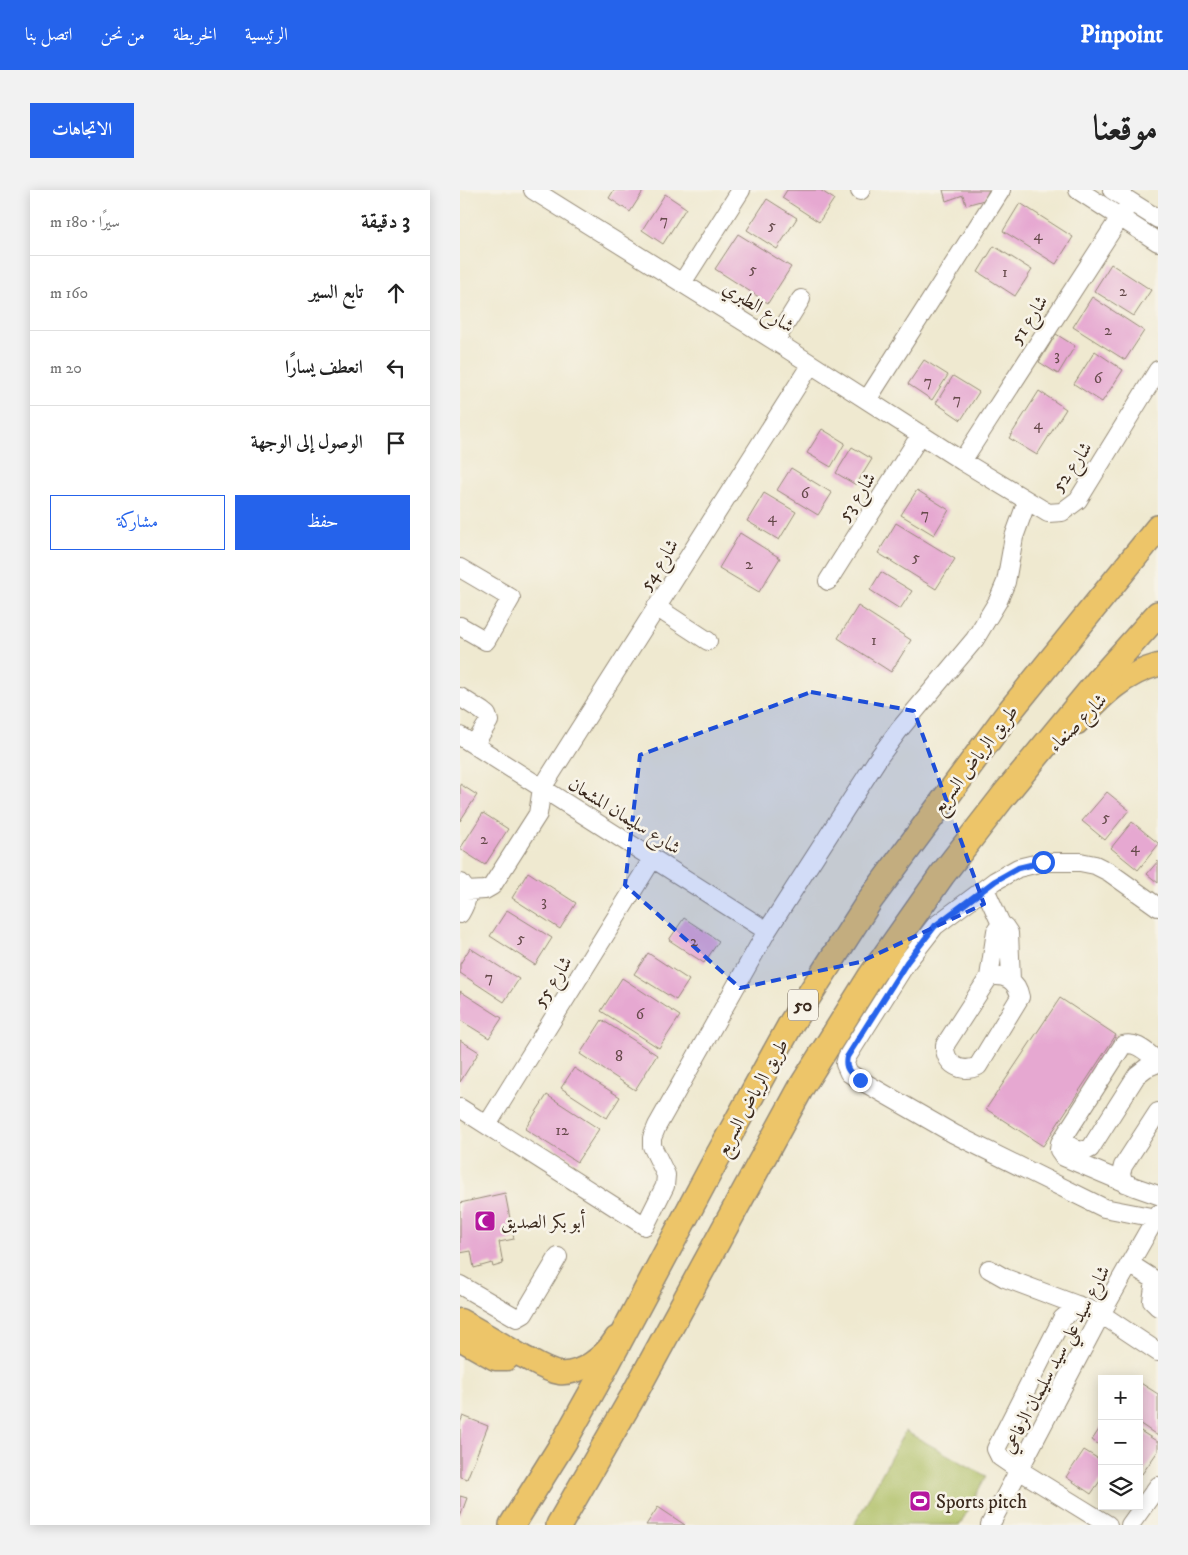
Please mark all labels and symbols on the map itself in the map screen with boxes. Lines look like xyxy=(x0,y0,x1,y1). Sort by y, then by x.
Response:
house number: 7 xyxy=(660,210,668,230)
house number: 5 xyxy=(768,215,776,235)
house number: 4 xyxy=(1033,225,1043,245)
house number: 5 xyxy=(749,259,757,279)
house number: 1 xyxy=(1002,262,1008,282)
street label: شارع الطبري xyxy=(717,276,798,341)
house number: 2 xyxy=(1119,281,1127,301)
street label: شارع 51 xyxy=(1005,291,1056,350)
house number: 2 xyxy=(1104,320,1112,340)
house number: 3 xyxy=(1054,345,1060,365)
house number: 6 xyxy=(1094,368,1103,388)
house number: 7 xyxy=(924,371,932,391)
house number: 7 xyxy=(953,389,961,409)
house number: 4 xyxy=(1033,414,1043,434)
street label: شارع 52 xyxy=(1047,437,1100,498)
street label: شارع 53 xyxy=(833,468,884,527)
house number: 6 xyxy=(801,483,810,503)
house number: 7 xyxy=(921,504,929,524)
house number: 4 xyxy=(767,507,777,527)
street label: شارع 54 xyxy=(635,535,687,596)
house number: 5 xyxy=(912,547,920,567)
house number: 2 xyxy=(745,554,753,574)
house number: 1 xyxy=(871,630,877,650)
street label: شارع صنعاء xyxy=(1044,689,1114,759)
street label: طريق الرياض السريع xyxy=(927,701,1028,822)
street label: شارع سليمان المشعان xyxy=(562,773,685,863)
house number: 5 xyxy=(1102,807,1110,827)
house number: 2 xyxy=(480,829,488,849)
house number: 4 xyxy=(1130,837,1140,857)
route start xyxy=(1032,851,1055,874)
house number: 3 xyxy=(541,891,547,911)
house number: 5 xyxy=(517,928,525,948)
house number: 2 xyxy=(690,931,698,951)
street label: شارع 55 xyxy=(529,952,580,1013)
house number: 7 xyxy=(485,967,493,987)
road number: 50 xyxy=(788,990,818,1020)
house number: 6 xyxy=(636,1004,645,1024)
street label: طريق الرياض السريع xyxy=(711,1035,798,1163)
house number: 8 xyxy=(615,1046,623,1066)
route end xyxy=(849,1069,872,1092)
house number: 12 xyxy=(555,1120,569,1140)
mosque icon: أبو بكر الصديق xyxy=(473,1209,497,1233)
place label: أبو بكر الصديق xyxy=(501,1209,586,1234)
street label: شارع سيد علي سيد سليمان الرفاعي xyxy=(997,1262,1121,1460)
sports icon: Sports pitch xyxy=(908,1489,932,1513)
place label: Sports pitch xyxy=(936,1491,1027,1514)

